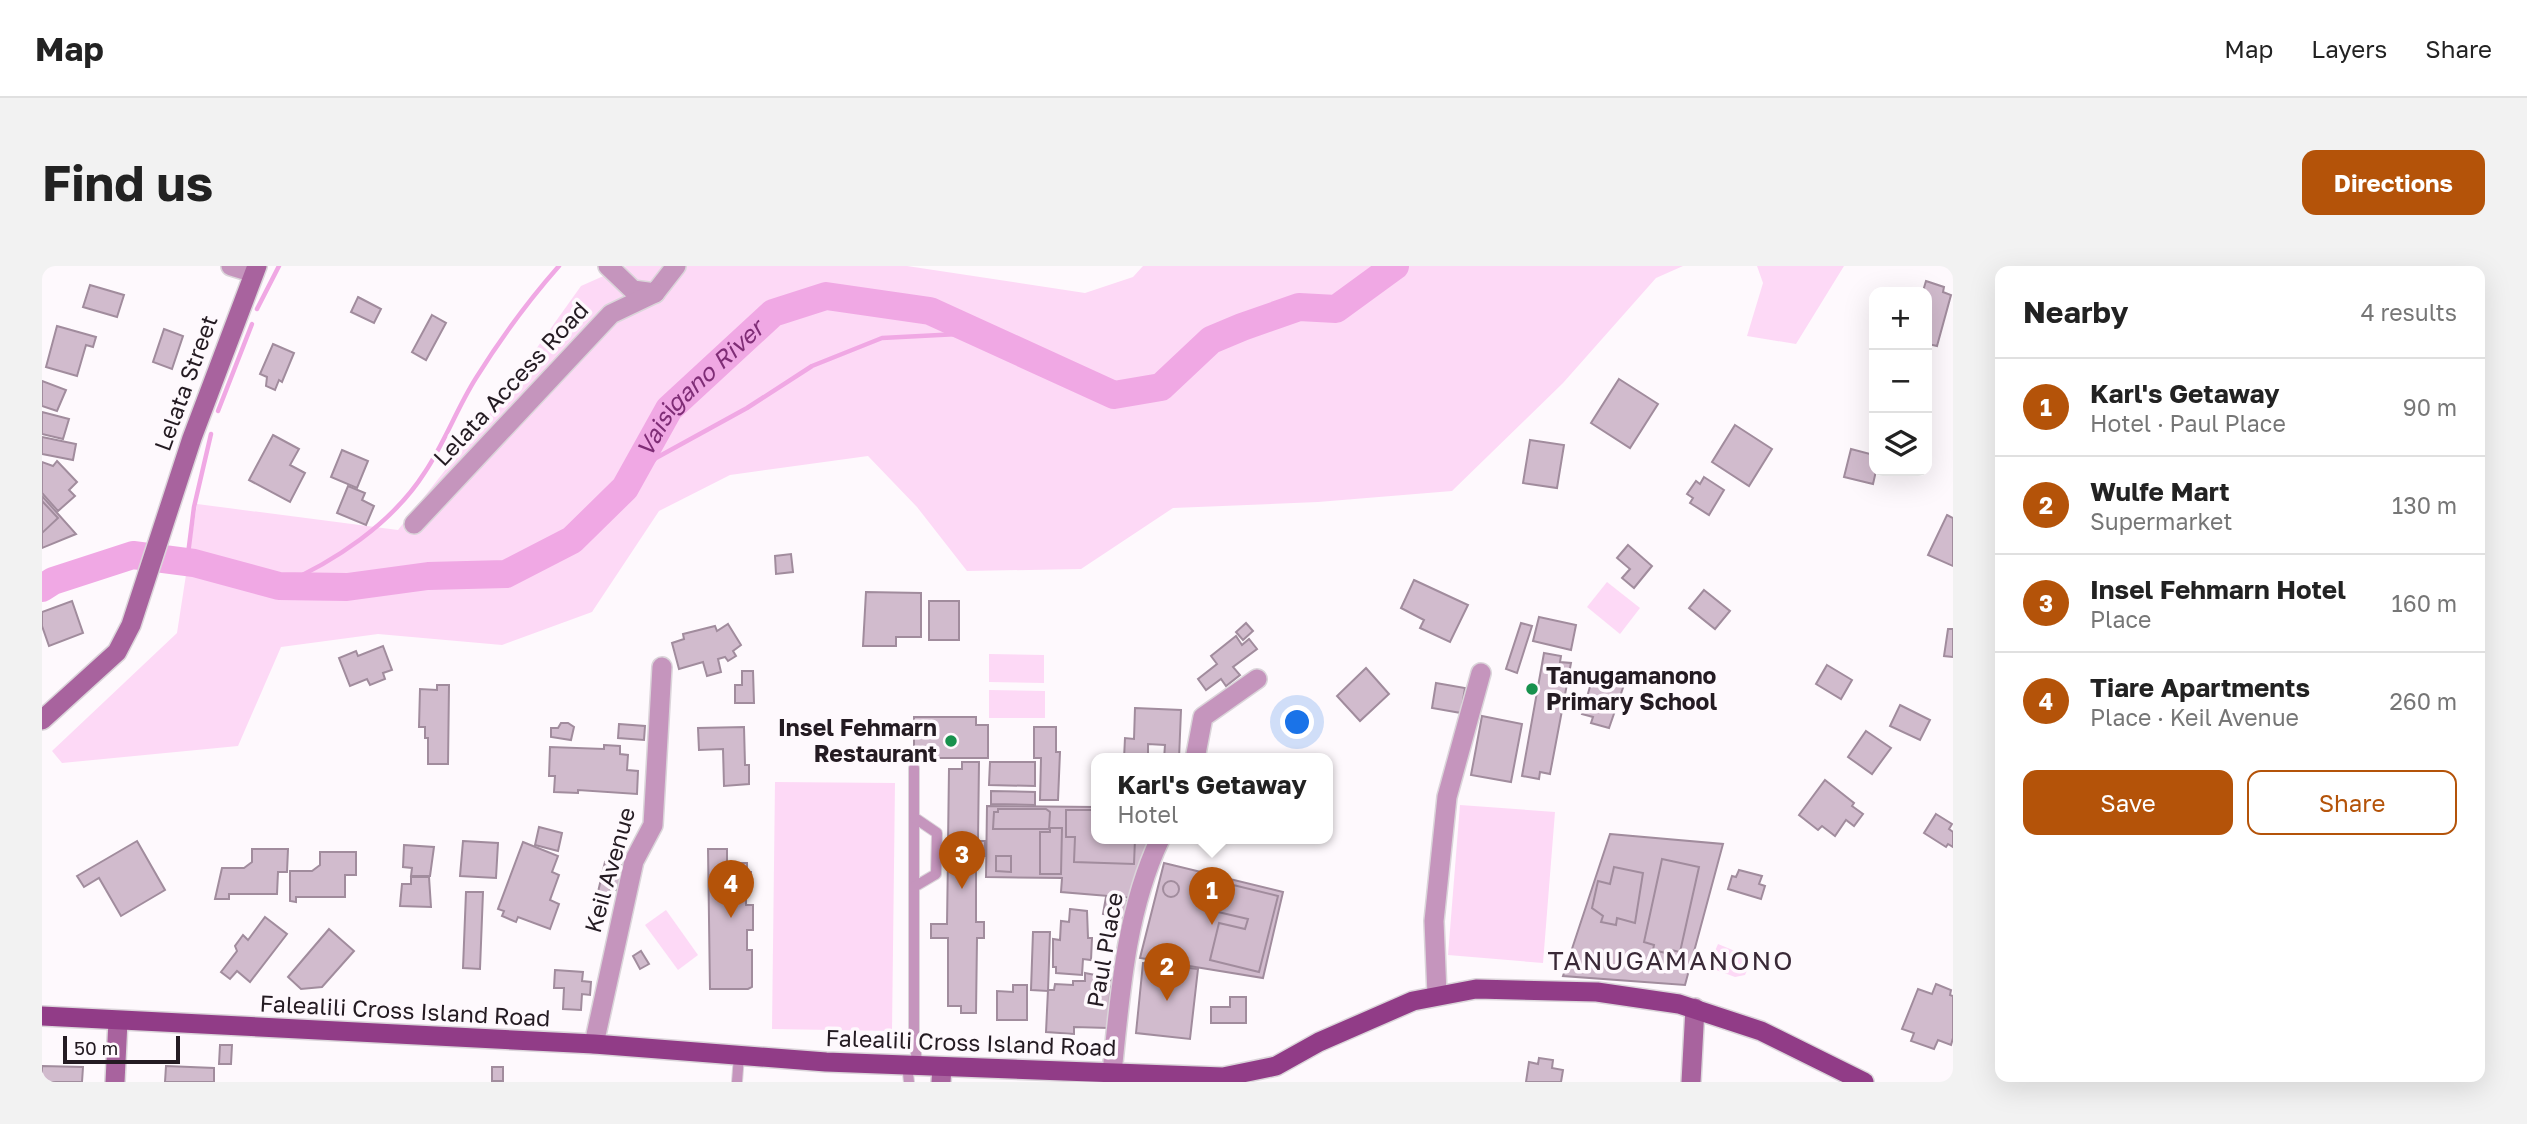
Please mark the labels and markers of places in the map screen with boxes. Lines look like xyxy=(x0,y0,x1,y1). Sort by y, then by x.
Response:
place label: Tanugamanono Primary School xyxy=(1546,661,1717,715)
marker: Tanugamanono Primary School xyxy=(1524,681,1540,697)
place label: Insel Fehmarn Restaurant xyxy=(778,713,937,767)
marker: Insel Fehmarn Restaurant xyxy=(943,733,959,749)
pin: 3 xyxy=(939,831,985,889)
pin: 4 xyxy=(708,860,754,918)
pin: 1 xyxy=(1189,867,1235,925)
pin: 2 xyxy=(1144,943,1190,1001)

